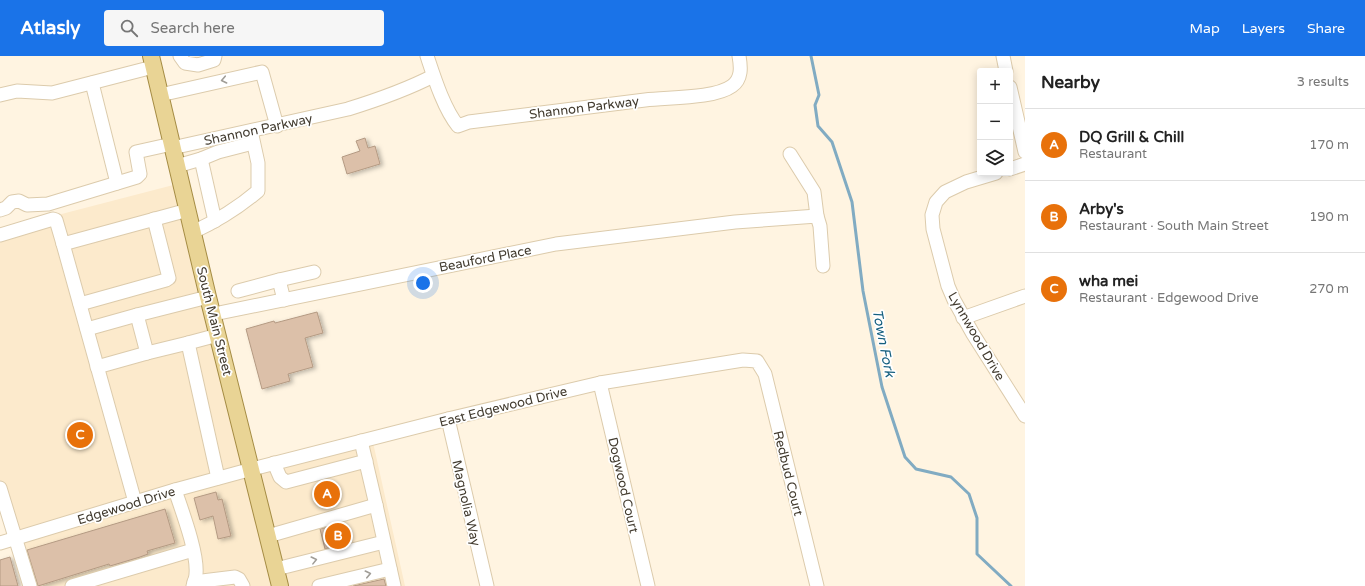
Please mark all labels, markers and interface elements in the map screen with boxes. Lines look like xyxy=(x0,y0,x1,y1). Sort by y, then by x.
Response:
search box xyxy=(104,10,384,46)
text: Atlasly xyxy=(20,17,80,39)
icon: search xyxy=(118,17,140,39)
text: Search here xyxy=(150,19,235,37)
text: Map xyxy=(1190,20,1220,37)
text: Layers xyxy=(1242,20,1285,37)
text: Share xyxy=(1307,20,1345,37)
map controls xyxy=(977,68,1013,176)
button: + xyxy=(977,68,1013,104)
text: Nearby xyxy=(1041,72,1100,93)
text: 3 results xyxy=(1297,74,1349,90)
one-way arrow xyxy=(221,75,227,83)
street label: Shannon Parkway xyxy=(528,93,640,123)
button: − xyxy=(977,104,1013,140)
street label: Shannon Parkway xyxy=(203,111,314,149)
text: DQ Grill & Chill xyxy=(1079,128,1184,146)
text: A xyxy=(1049,137,1059,153)
text: 170 m xyxy=(1309,137,1349,153)
button: layers xyxy=(977,140,1013,176)
text: Restaurant xyxy=(1079,146,1147,162)
text: Arby's xyxy=(1079,200,1124,218)
text: B xyxy=(1049,209,1059,225)
text: 190 m xyxy=(1309,209,1349,225)
text: Restaurant · South Main Street xyxy=(1079,218,1269,234)
street label: Beauford Place xyxy=(438,242,533,276)
street label: South Main Street xyxy=(193,265,235,377)
text: wha mei xyxy=(1079,272,1138,290)
your location xyxy=(413,273,433,293)
text: C xyxy=(1049,281,1059,297)
text: 270 m xyxy=(1309,281,1349,297)
street label: Lynnwood Drive xyxy=(944,289,1008,384)
text: Restaurant · Edgewood Drive xyxy=(1079,290,1259,306)
water label: Town Fork xyxy=(869,308,899,380)
street label: East Edgewood Drive xyxy=(438,383,569,431)
pin: C xyxy=(67,420,93,450)
street label: Redbud Court xyxy=(770,429,806,517)
street label: Dogwood Court xyxy=(604,436,642,535)
street label: Magnolia Way xyxy=(448,459,484,548)
pin: A xyxy=(314,479,340,509)
street label: Edgewood Drive xyxy=(75,483,177,528)
pin: B xyxy=(325,521,351,551)
one-way arrow xyxy=(311,556,317,564)
one-way arrow xyxy=(365,571,371,579)

